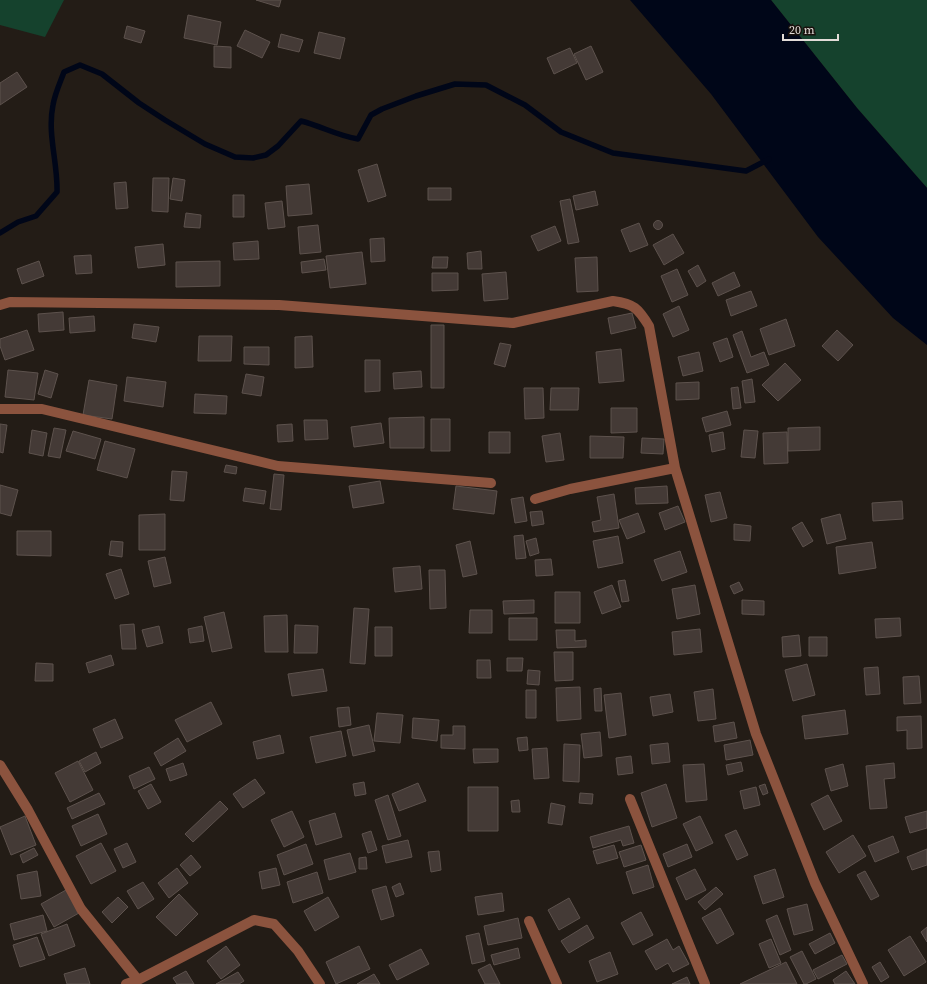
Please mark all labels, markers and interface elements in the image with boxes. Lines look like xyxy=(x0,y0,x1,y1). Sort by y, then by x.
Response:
scale bar xyxy=(783,16,838,42)
text: 20 m xyxy=(789,22,815,38)

